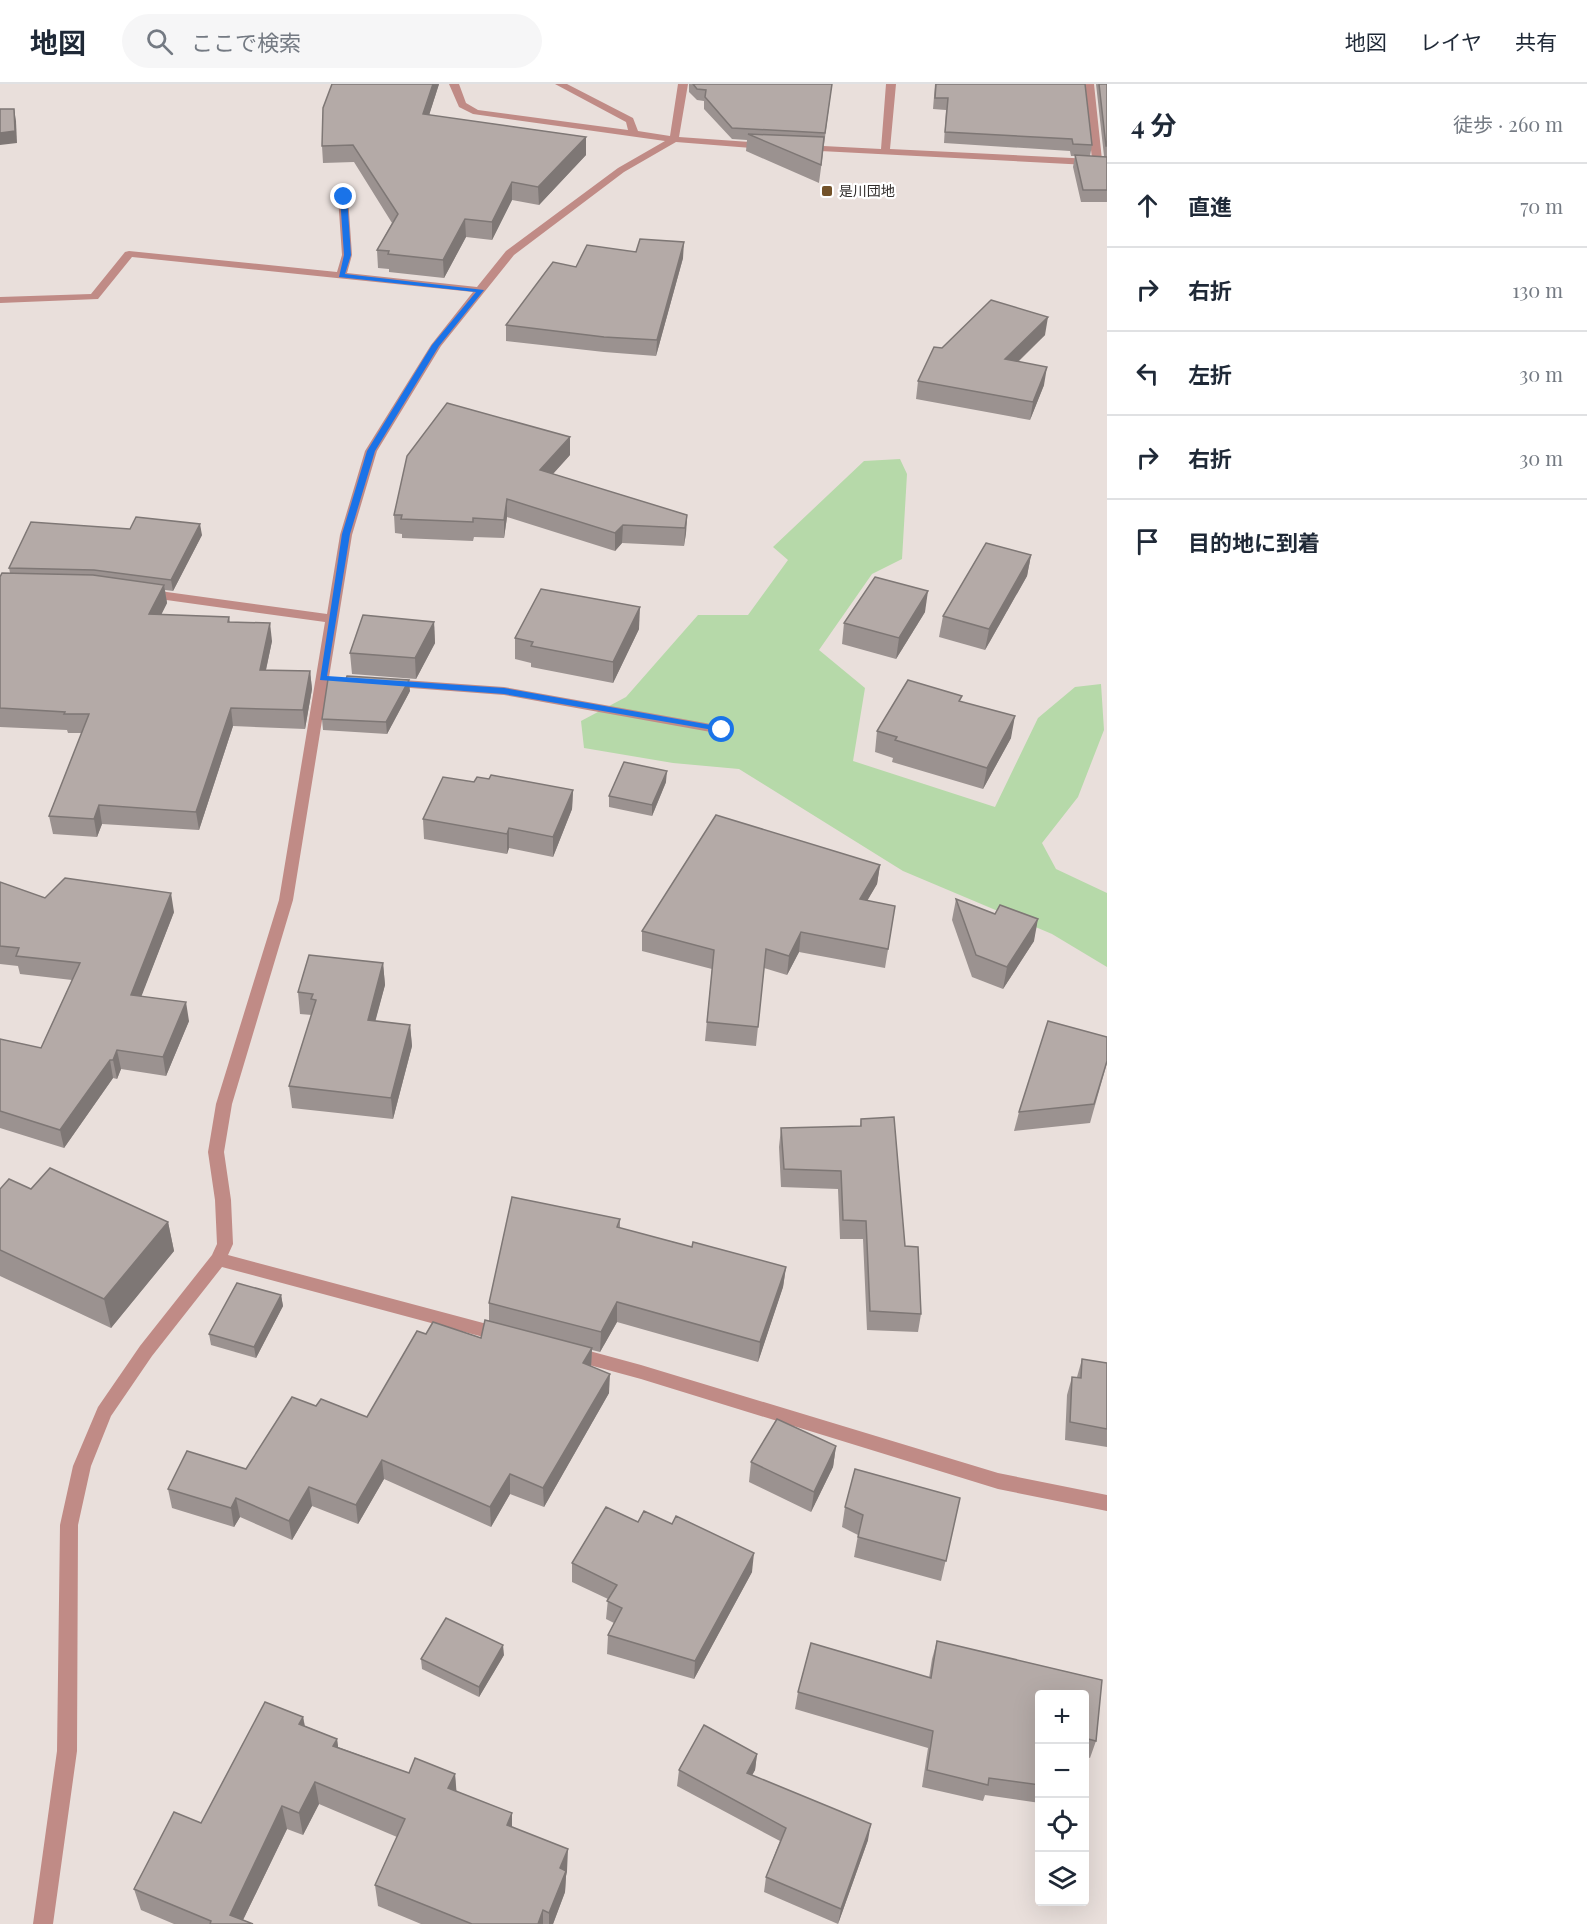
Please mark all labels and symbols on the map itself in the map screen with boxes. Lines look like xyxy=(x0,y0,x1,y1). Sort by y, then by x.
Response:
place label: 是川団地 xyxy=(839,181,895,200)
route end xyxy=(330,183,356,209)
marker: 是川団地 xyxy=(820,184,834,198)
route start xyxy=(708,716,734,742)

